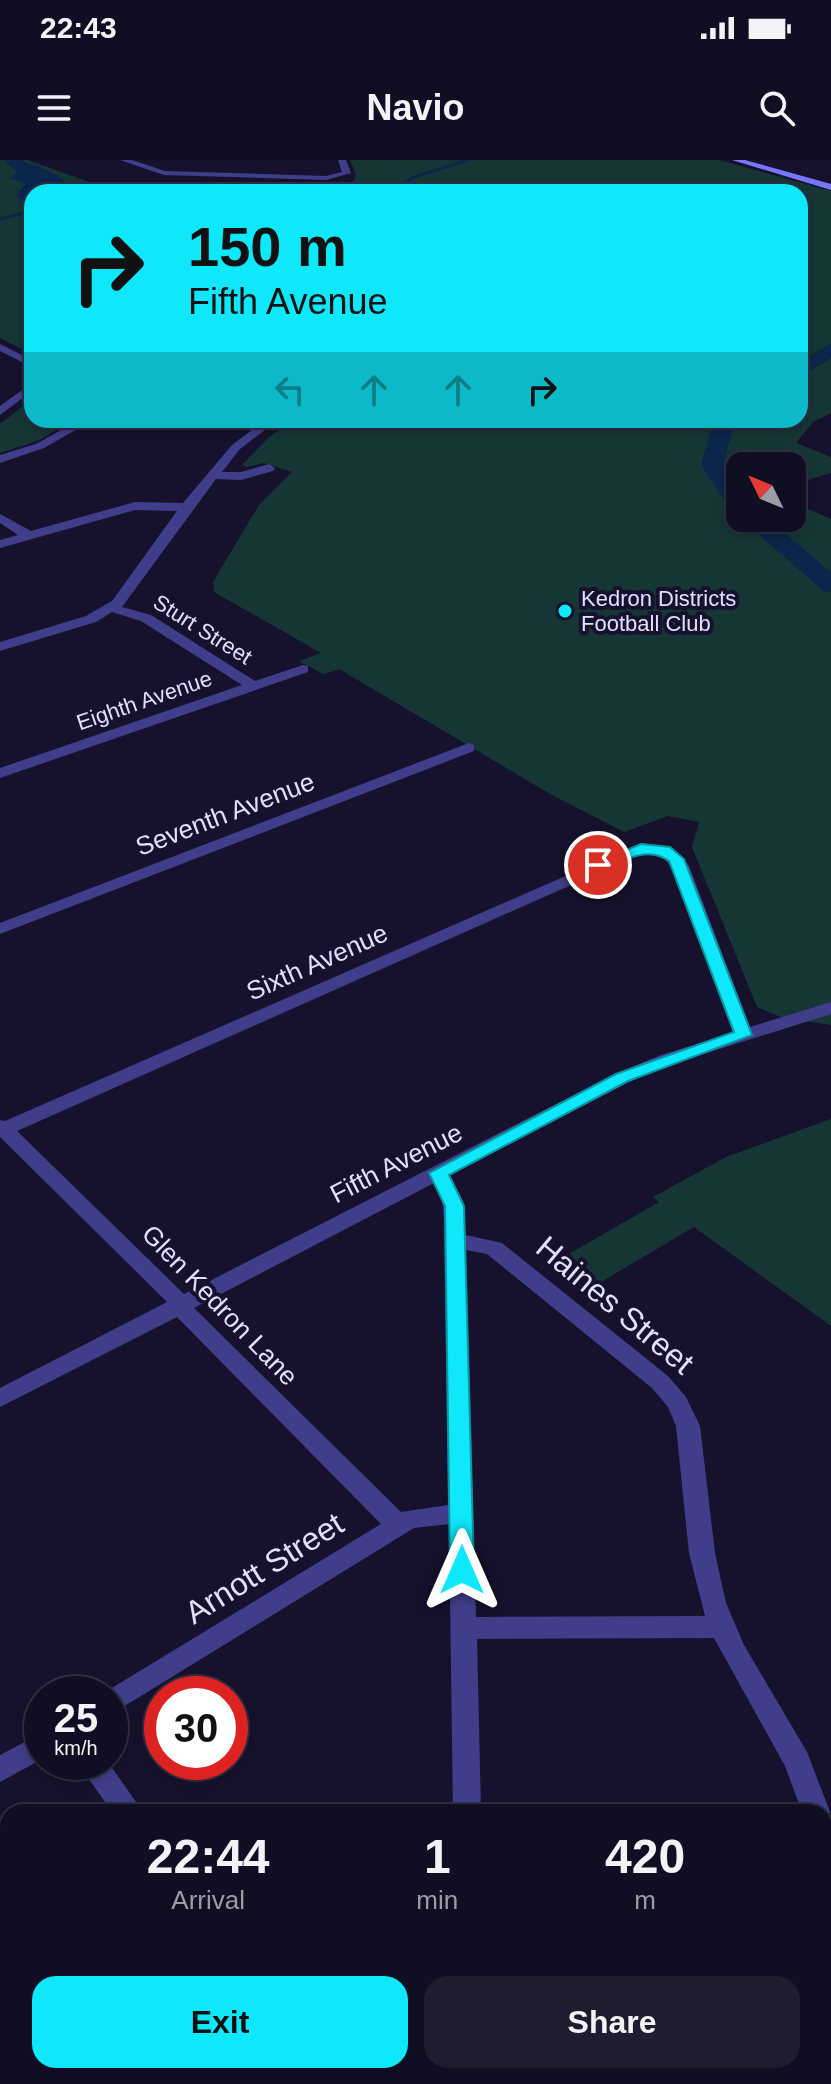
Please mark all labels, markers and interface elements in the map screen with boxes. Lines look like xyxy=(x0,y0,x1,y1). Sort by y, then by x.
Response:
text: 22:43 xyxy=(40,11,117,44)
icon: menu xyxy=(32,86,76,130)
icon: search xyxy=(755,86,799,130)
text: Navio xyxy=(366,87,465,128)
text: 150 m xyxy=(188,215,347,278)
icon: right xyxy=(56,216,160,320)
text: Fifth Avenue xyxy=(188,281,387,322)
icon: left xyxy=(268,368,312,412)
icon: ahead xyxy=(352,368,396,412)
icon: ahead xyxy=(436,368,480,412)
icon: right xyxy=(520,368,564,412)
north arrow xyxy=(726,452,806,532)
map controls xyxy=(726,452,806,532)
place label: Kedron Districts Football Club xyxy=(581,586,736,636)
street label: Sturt Street xyxy=(149,589,257,670)
marker: Kedron Districts Football Club xyxy=(556,602,574,620)
street label: Eighth Avenue xyxy=(73,666,215,735)
street label: Seventh Avenue xyxy=(131,766,319,862)
pin xyxy=(564,831,632,899)
icon: arrive xyxy=(576,843,620,887)
street label: Sixth Avenue xyxy=(242,918,392,1006)
street label: Fifth Avenue xyxy=(325,1117,467,1209)
street label: Glen Kedron Lane xyxy=(136,1219,304,1391)
street label: Haines Street xyxy=(529,1229,701,1381)
street label: Arnott Street xyxy=(178,1505,350,1631)
position arrow xyxy=(420,1528,504,1612)
speed limit sign: 30 xyxy=(144,1676,248,1780)
text: 25 xyxy=(54,1696,98,1740)
text: km/h xyxy=(54,1737,98,1759)
text: 22:44 xyxy=(147,1830,270,1883)
text: 1 xyxy=(424,1830,451,1883)
text: 420 xyxy=(605,1830,685,1883)
text: Arrival xyxy=(171,1885,245,1915)
text: min xyxy=(416,1885,458,1915)
text: m xyxy=(634,1885,656,1915)
button: Exit xyxy=(32,1976,408,2068)
button: Share xyxy=(424,1976,800,2068)

